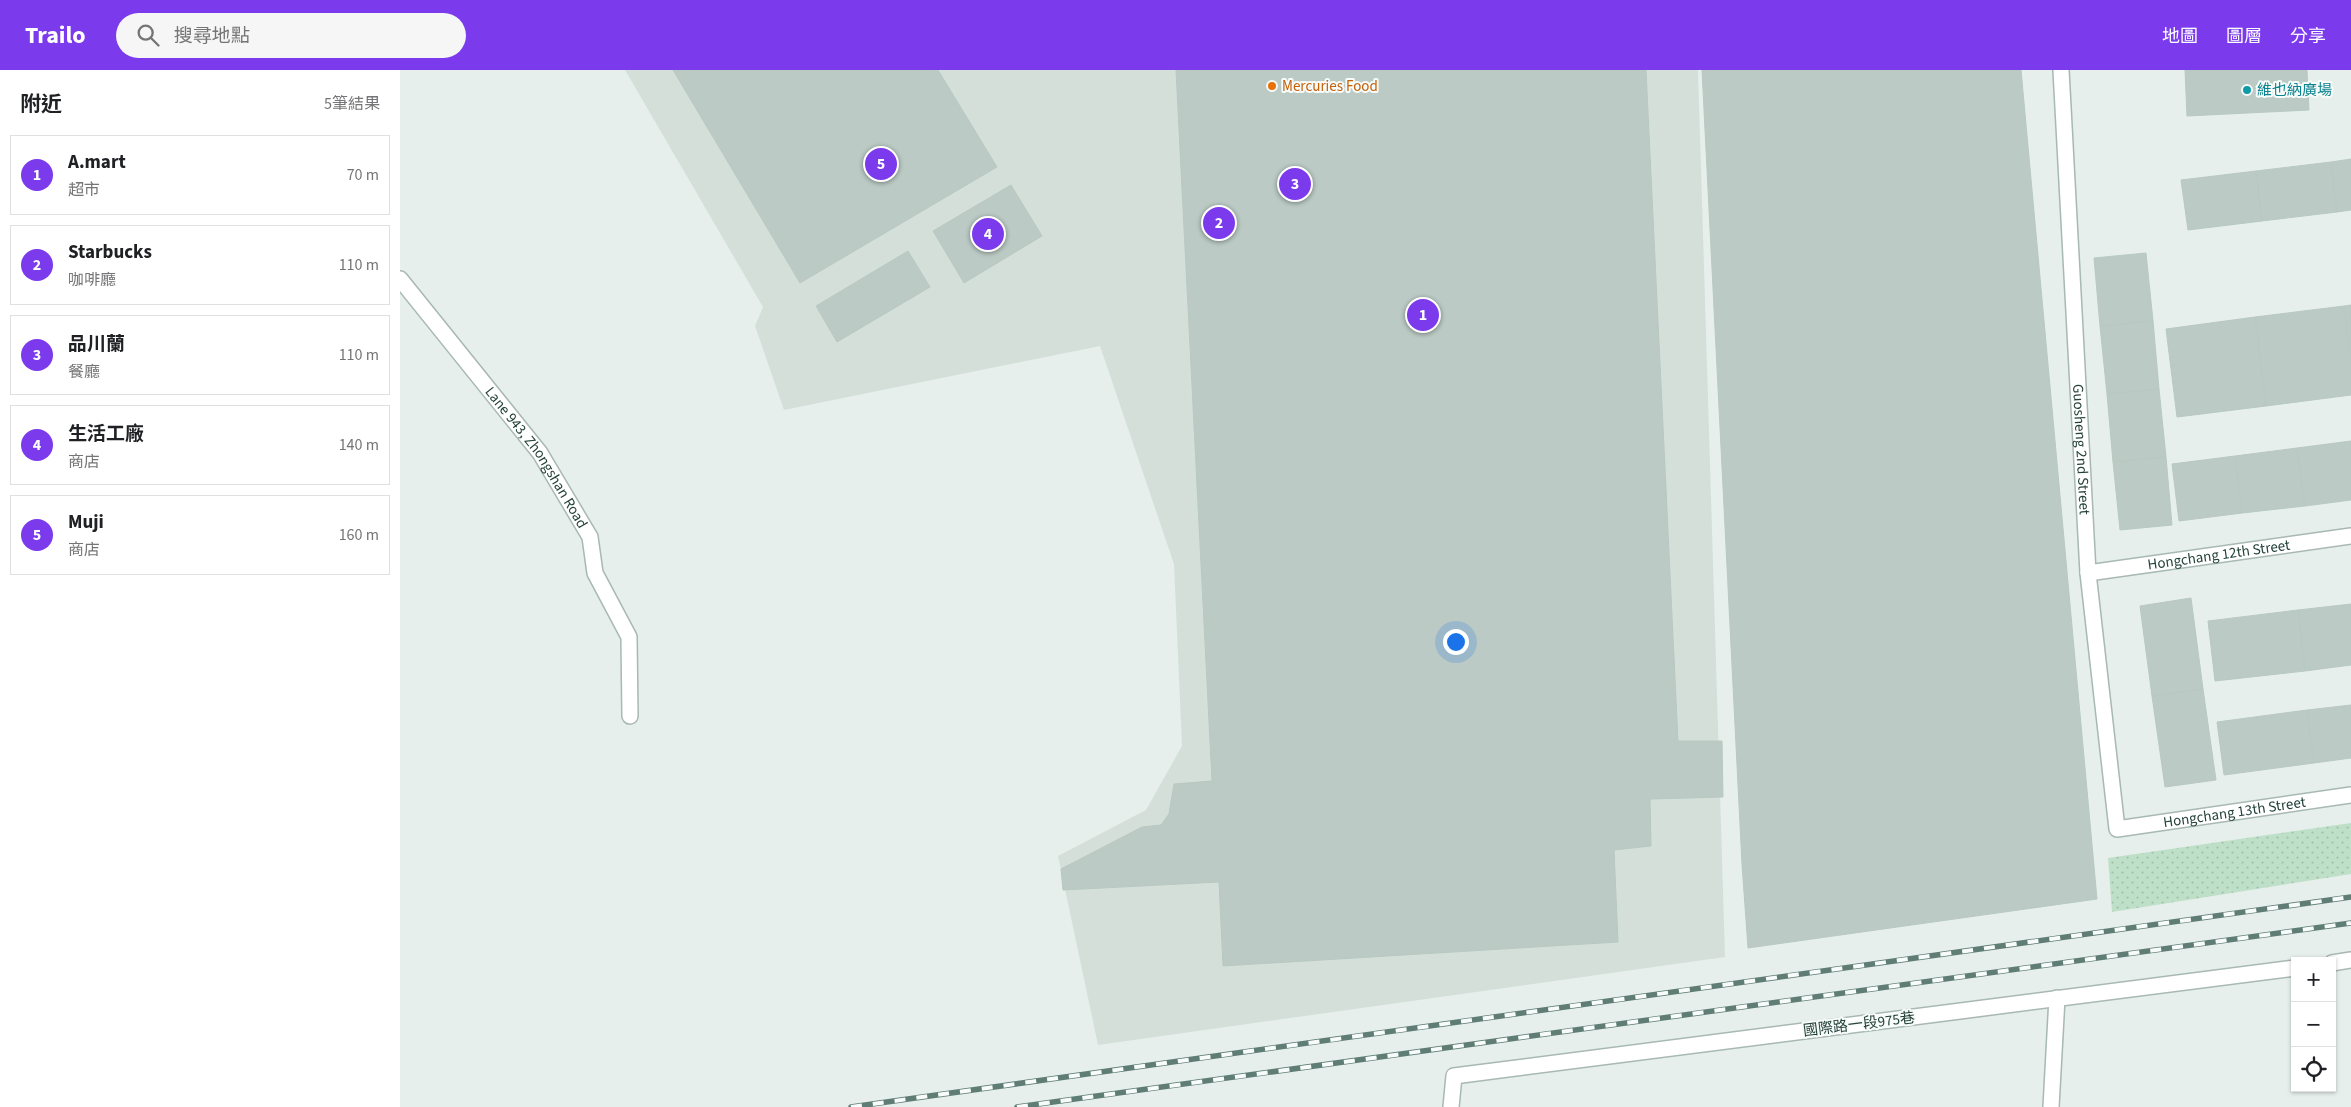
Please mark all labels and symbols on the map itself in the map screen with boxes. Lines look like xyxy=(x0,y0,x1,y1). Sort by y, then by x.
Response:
place label: Mercuries Food xyxy=(1282,76,1378,97)
marker: Mercuries Food xyxy=(1266,80,1278,92)
place label: 維也納廣場 xyxy=(2257,80,2332,101)
marker: 維也納廣場 xyxy=(2241,84,2253,96)
pin: 5 xyxy=(865,145,897,183)
pin: 3 xyxy=(1279,165,1311,203)
pin: 2 xyxy=(1203,204,1235,242)
pin: 4 xyxy=(972,215,1004,253)
pin: 1 xyxy=(1407,296,1439,334)
street label: Lane 943, Zhongshan Road xyxy=(480,382,593,532)
street label: Guosheng 2nd Street xyxy=(2067,384,2095,515)
street label: Hongchang 12th Street xyxy=(2146,535,2291,576)
your location xyxy=(1443,629,1469,655)
street label: Hongchang 13th Street xyxy=(2162,792,2307,833)
street label: 國際路一段975巷 xyxy=(1802,1007,1916,1042)

